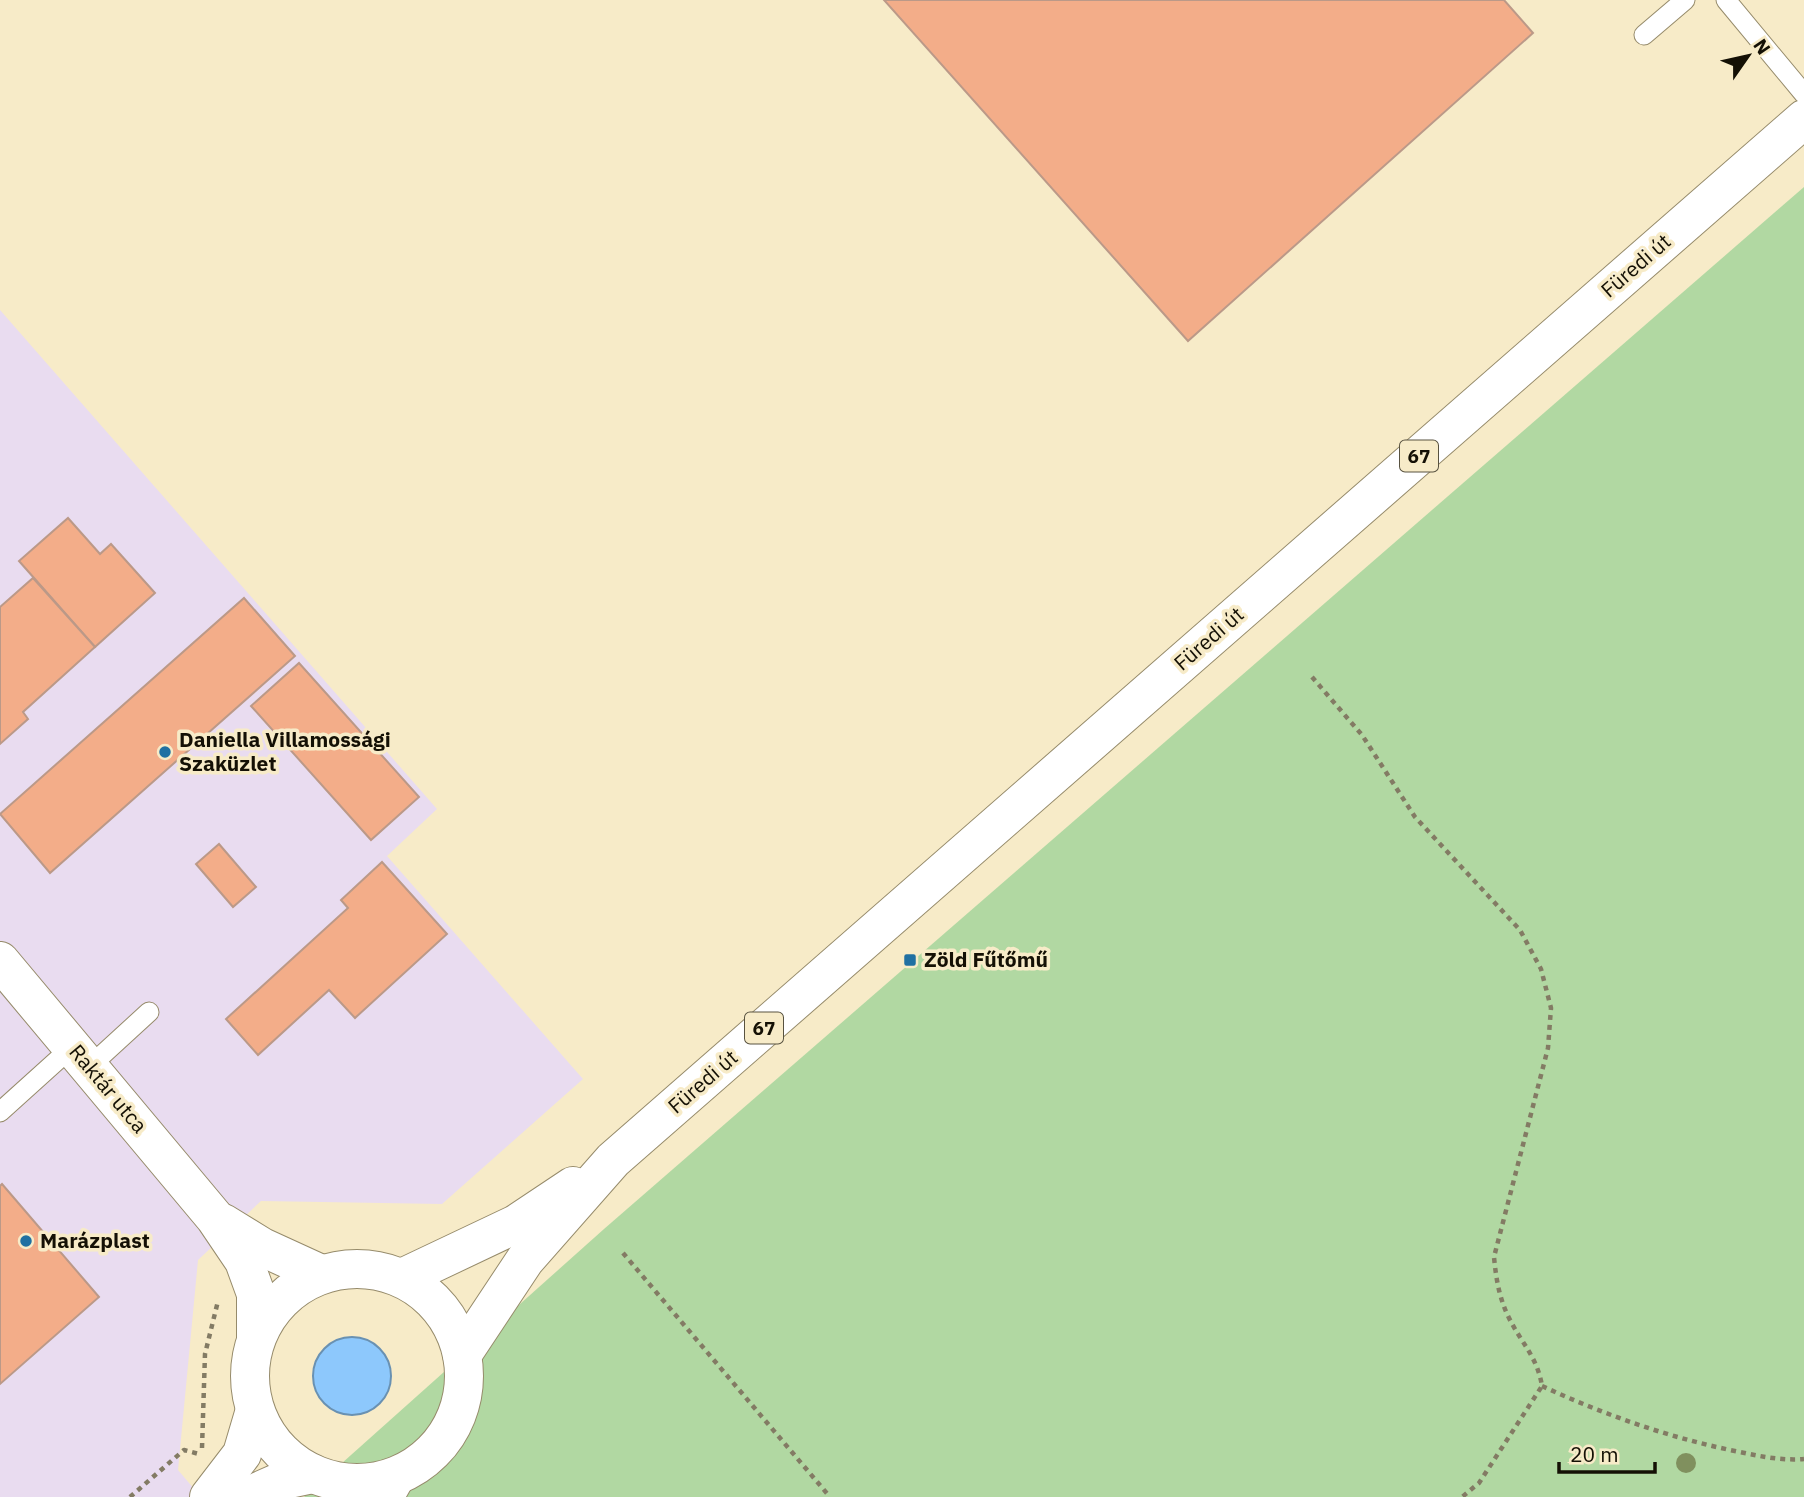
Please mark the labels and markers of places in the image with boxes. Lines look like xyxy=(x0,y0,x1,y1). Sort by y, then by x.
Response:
place label: Daniella Villamossági Szaküzlet xyxy=(179,725,391,777)
marker: Daniella Villamossági Szaküzlet xyxy=(157,744,173,760)
place label: Zöld Fűtőmű xyxy=(924,945,1048,973)
marker: Zöld Fűtőmű xyxy=(902,952,918,968)
place label: Marázplast xyxy=(40,1226,150,1254)
marker: Marázplast xyxy=(18,1233,34,1249)

